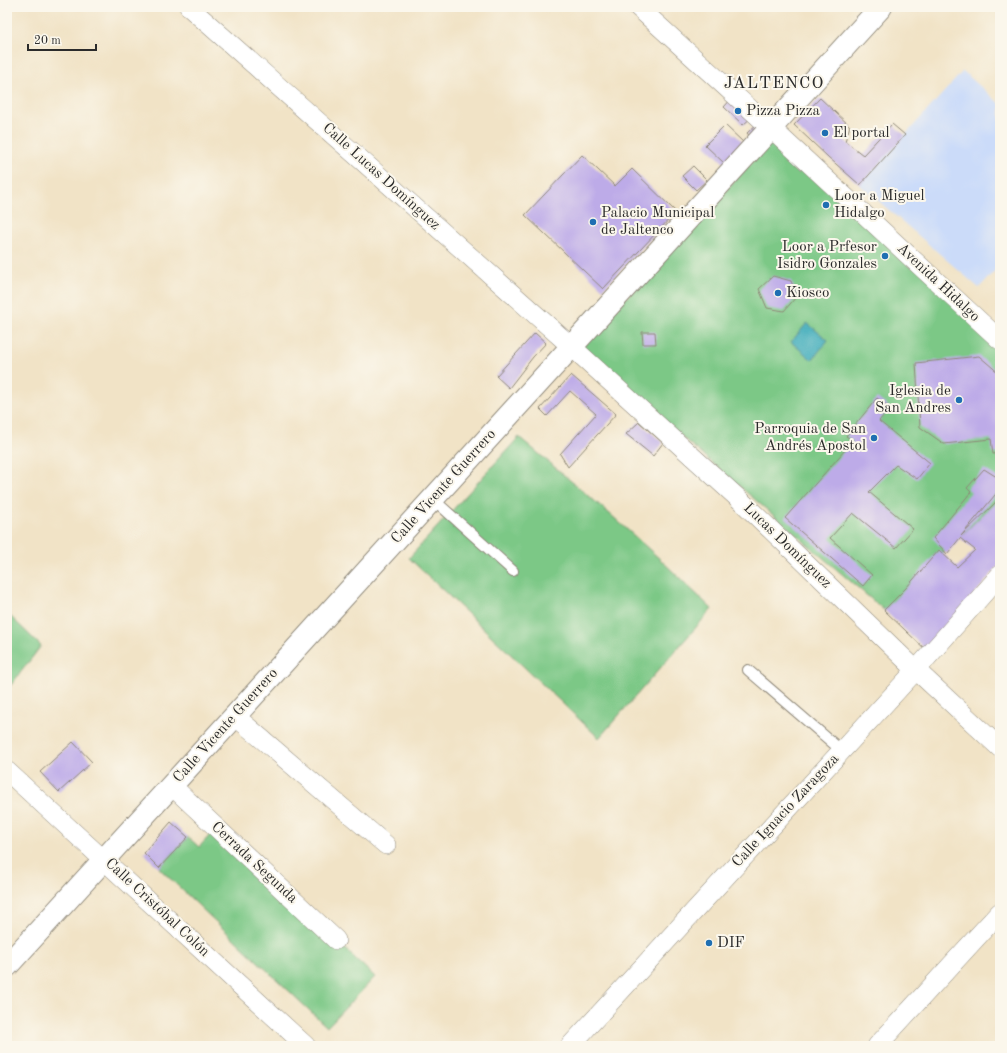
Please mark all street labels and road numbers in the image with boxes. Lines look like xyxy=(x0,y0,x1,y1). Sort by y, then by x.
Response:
street label: Calle Lucas Domínguez xyxy=(319,121,443,233)
street label: Avenida Hidalgo xyxy=(894,241,982,325)
street label: Calle Vicente Guerrero xyxy=(389,427,499,547)
street label: Lucas Domínguez xyxy=(740,500,834,592)
street label: Calle Vicente Guerrero xyxy=(171,666,281,786)
street label: Calle Ignacio Zaragoza xyxy=(730,751,843,870)
street label: Cerrada Segunda xyxy=(208,819,300,907)
street label: Calle Cristóbal Colón xyxy=(102,856,212,960)

